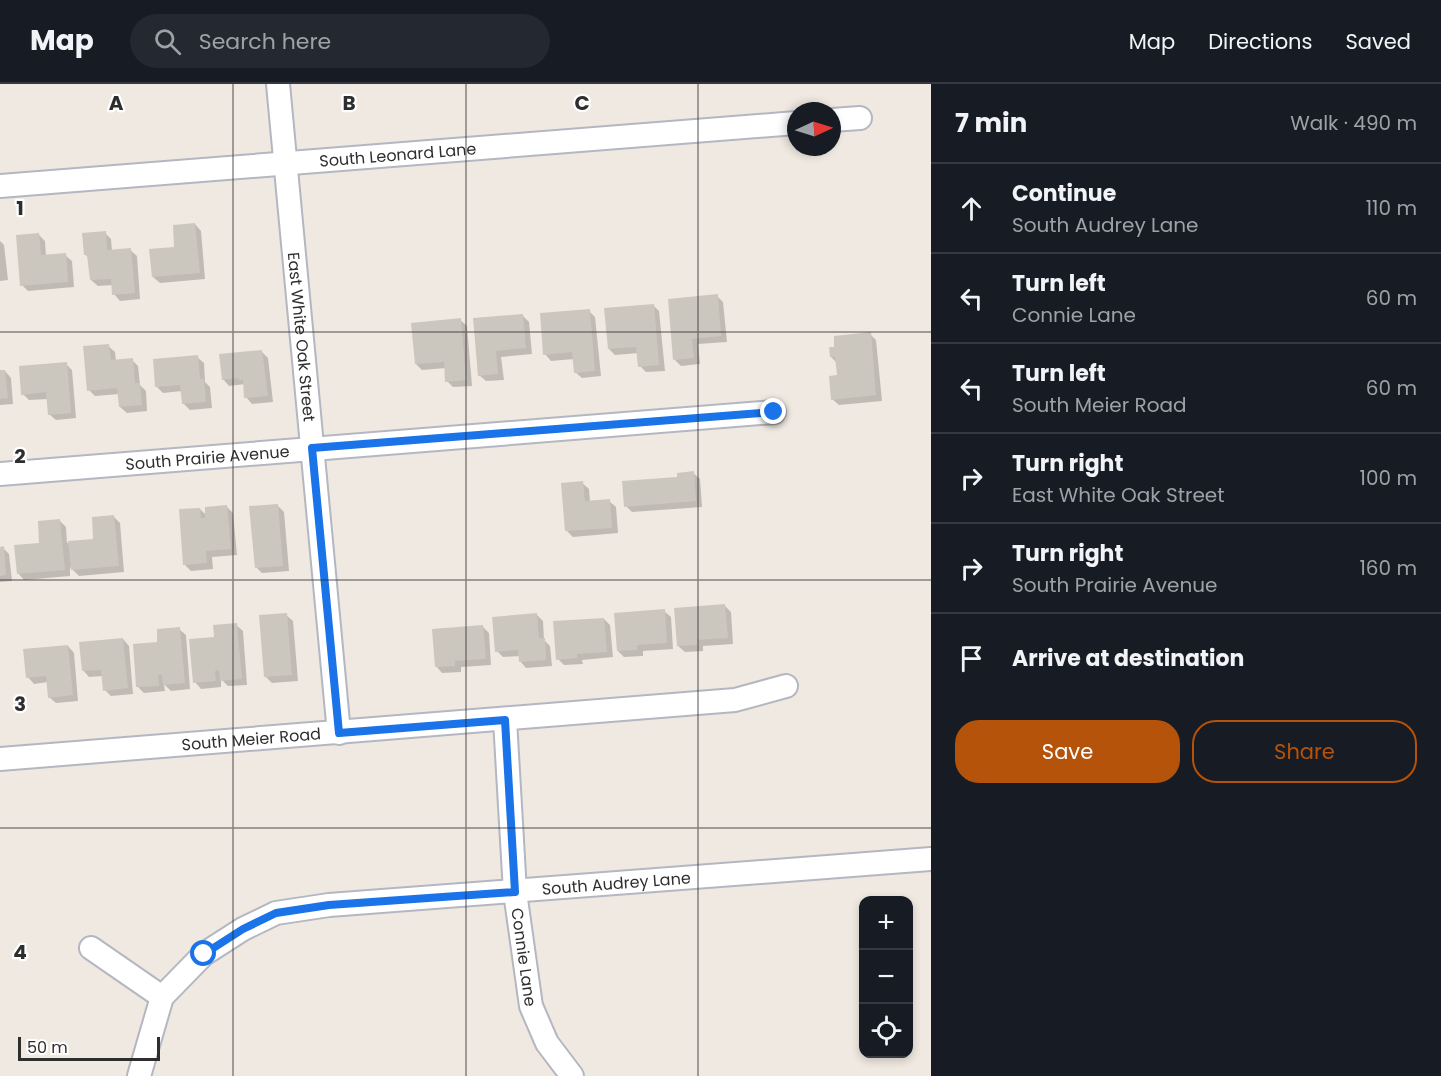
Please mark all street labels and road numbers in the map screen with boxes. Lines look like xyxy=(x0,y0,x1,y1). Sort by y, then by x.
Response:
street label: South Leonard Lane xyxy=(318,137,477,172)
street label: East White Oak Street xyxy=(282,251,321,423)
street label: South Prairie Avenue xyxy=(124,439,290,475)
street label: South Meier Road xyxy=(181,722,322,756)
street label: South Audrey Lane xyxy=(541,866,692,900)
street label: Connie Lane xyxy=(506,906,542,1008)

